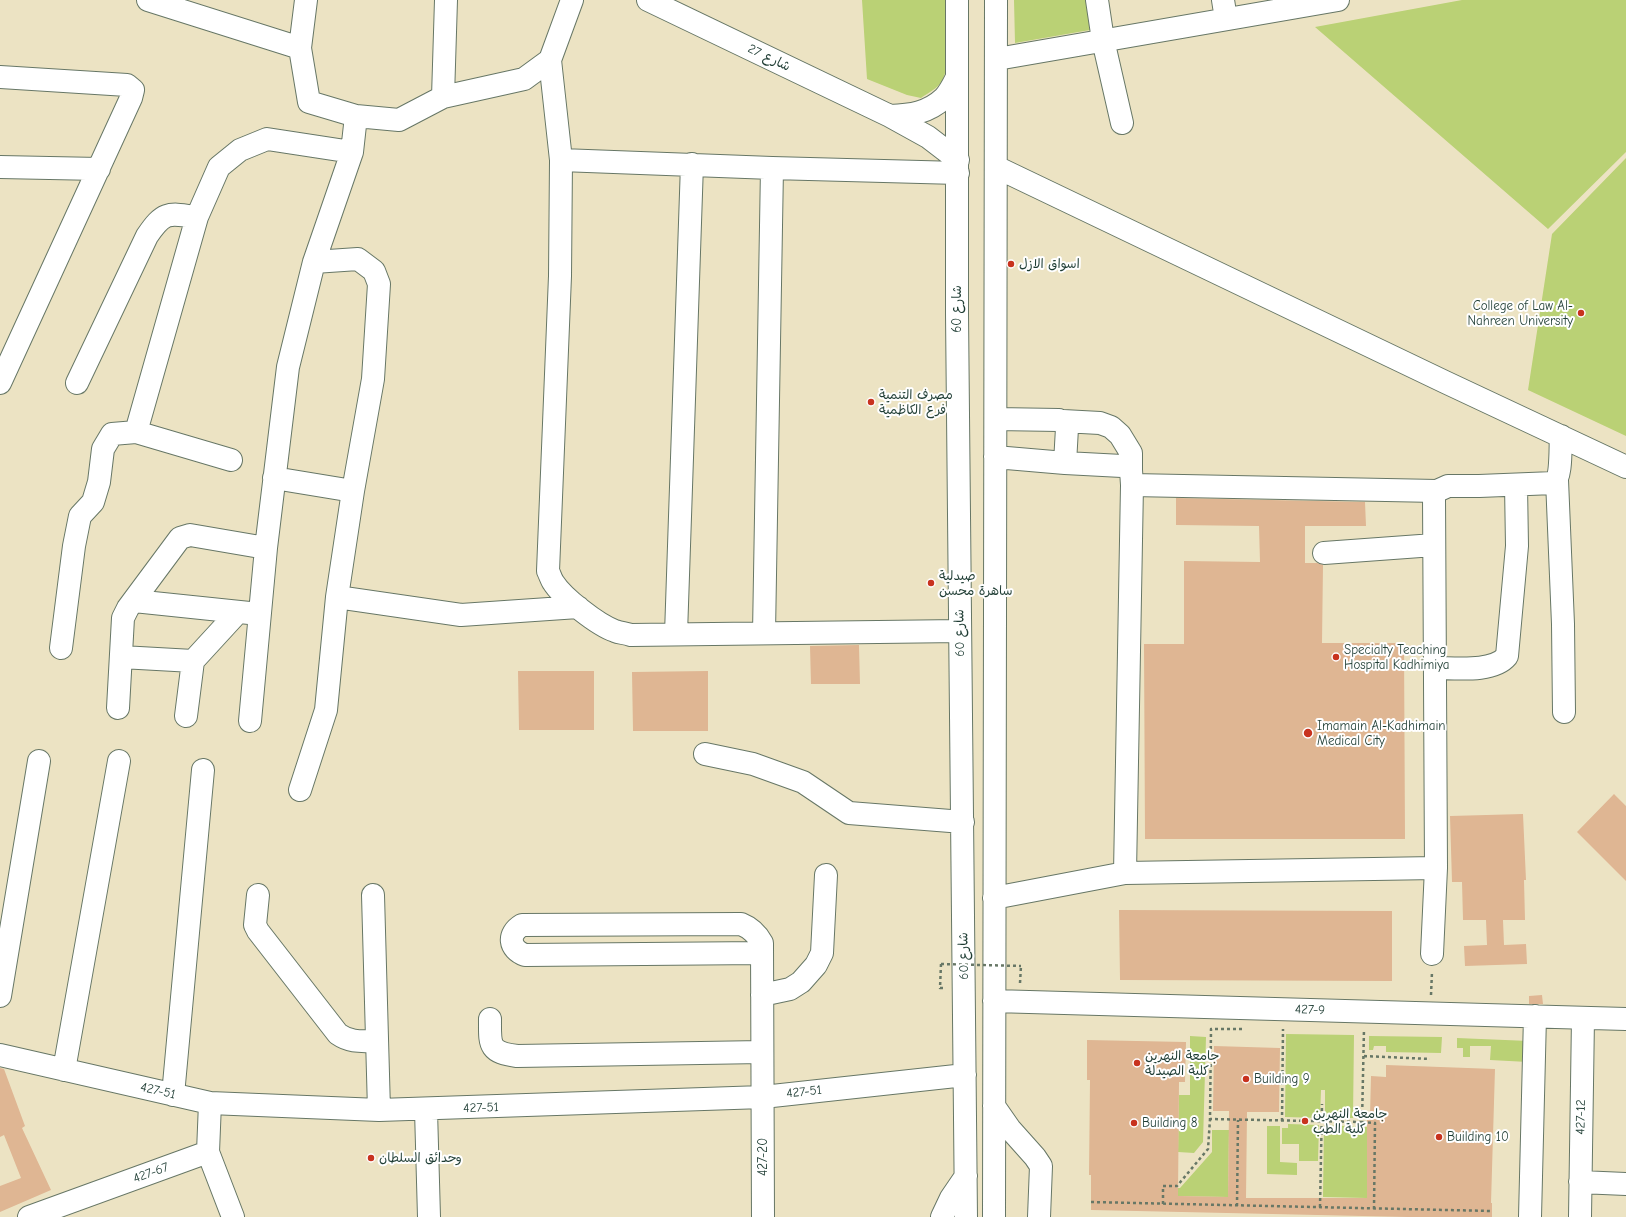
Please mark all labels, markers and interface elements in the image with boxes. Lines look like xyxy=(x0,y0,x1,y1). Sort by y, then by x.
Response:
street label: شارع 27 xyxy=(745,41,793,75)
place label: اسواق الازل xyxy=(1019,256,1080,272)
marker: اسواق الازل xyxy=(1006,259,1016,269)
street label: شارع 60 xyxy=(949,285,965,333)
place label: College of Law Al- Nahreen University xyxy=(1467,298,1573,329)
marker: College of Law Al- Nahreen University xyxy=(1576,308,1586,318)
place label: مصرف التنمية فرع الكاظمية xyxy=(879,387,953,418)
marker: مصرف التنمية فرع الكاظمية xyxy=(866,397,876,407)
place label: صيدلية ساهرة محسن xyxy=(939,568,1013,599)
marker: صيدلية ساهرة محسن xyxy=(926,578,936,588)
street label: شارع 60 xyxy=(952,609,968,657)
place label: Specialty Teaching Hospital Kadhimiya xyxy=(1344,642,1450,673)
marker: Specialty Teaching Hospital Kadhimiya xyxy=(1331,652,1341,662)
place label: Imamain Al-Kadhimain Medical City xyxy=(1317,718,1446,749)
marker: Imamain Al-Kadhimain Medical City xyxy=(1302,727,1314,739)
street label: شارع 60 xyxy=(956,932,972,980)
street label: 427-9 xyxy=(1295,1002,1325,1018)
place label: جامعة النهرين كلية الصيدلة xyxy=(1145,1048,1219,1079)
marker: جامعة النهرين كلية الصيدلة xyxy=(1132,1058,1142,1068)
place label: Building 9 xyxy=(1254,1071,1310,1087)
marker: Building 9 xyxy=(1241,1074,1251,1084)
street label: 427-51 xyxy=(139,1079,177,1103)
street label: 427-51 xyxy=(785,1082,823,1102)
street label: 427-12 xyxy=(1573,1099,1589,1135)
street label: 427-51 xyxy=(463,1100,499,1116)
place label: جامعة النهرين كلية الطب xyxy=(1313,1106,1387,1137)
place label: Building 8 xyxy=(1142,1115,1197,1131)
marker: جامعة النهرين كلية الطب xyxy=(1300,1116,1310,1126)
marker: Building 8 xyxy=(1129,1118,1139,1128)
place label: Building 10 xyxy=(1447,1129,1509,1145)
marker: Building 10 xyxy=(1434,1132,1444,1142)
street label: 427-20 xyxy=(755,1138,771,1176)
place label: وحدائق السلطان xyxy=(379,1150,462,1166)
marker: وحدائق السلطان xyxy=(366,1153,376,1163)
street label: 427-67 xyxy=(131,1159,171,1187)

